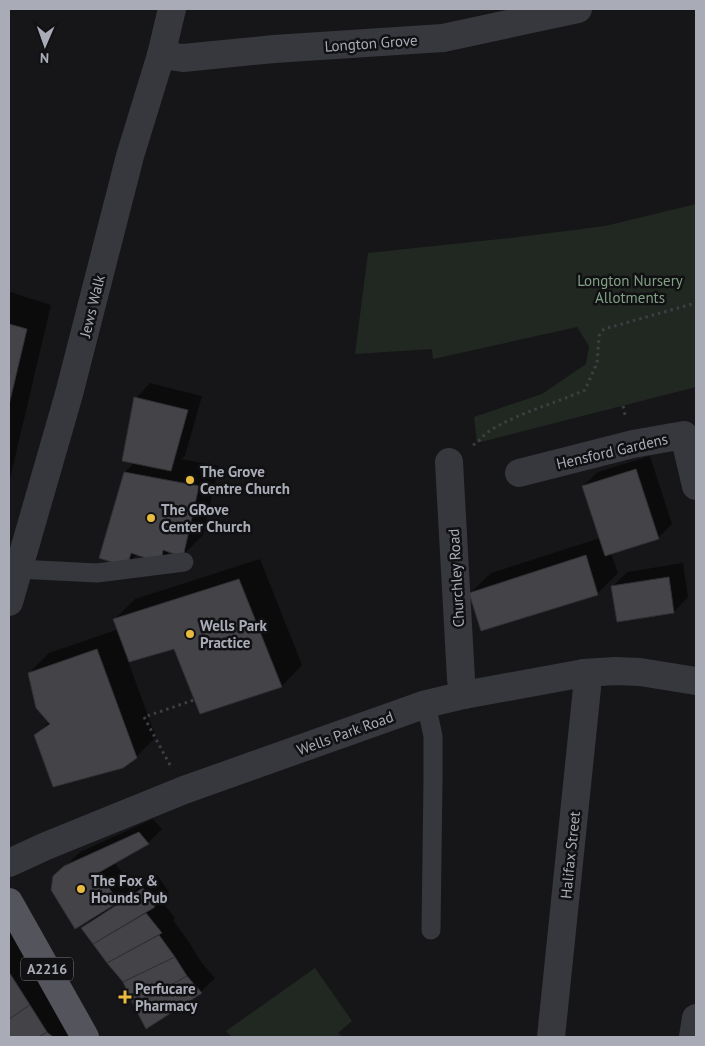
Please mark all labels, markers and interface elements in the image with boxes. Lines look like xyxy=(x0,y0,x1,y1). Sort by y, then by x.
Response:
north arrow xyxy=(20,20,70,70)
street label: Longton Grove xyxy=(324,30,418,56)
text: N xyxy=(40,49,49,67)
park label: Longton Nursery Allotments xyxy=(577,271,683,307)
street label: Jews Walk xyxy=(75,272,109,340)
street label: Hensford Gardens xyxy=(554,429,670,473)
place label: The Grove Centre Church xyxy=(200,462,290,498)
marker: The Grove Centre Church xyxy=(184,474,196,486)
place label: The GRove Center Church xyxy=(161,500,251,536)
marker: The GRove Center Church xyxy=(145,512,157,524)
street label: Churchley Road xyxy=(444,528,468,628)
place label: Wells Park Practice xyxy=(200,616,268,652)
marker: Wells Park Practice xyxy=(184,628,196,640)
street label: Wells Park Road xyxy=(294,707,396,759)
street label: Halifax Street xyxy=(556,810,584,900)
place label: The Fox & Hounds Pub xyxy=(91,871,168,907)
marker: The Fox & Hounds Pub xyxy=(75,883,87,895)
road number: A2216 xyxy=(21,958,73,981)
place label: Perfucare Pharmacy xyxy=(135,979,198,1015)
marker: Perfucare Pharmacy xyxy=(119,991,131,1003)

